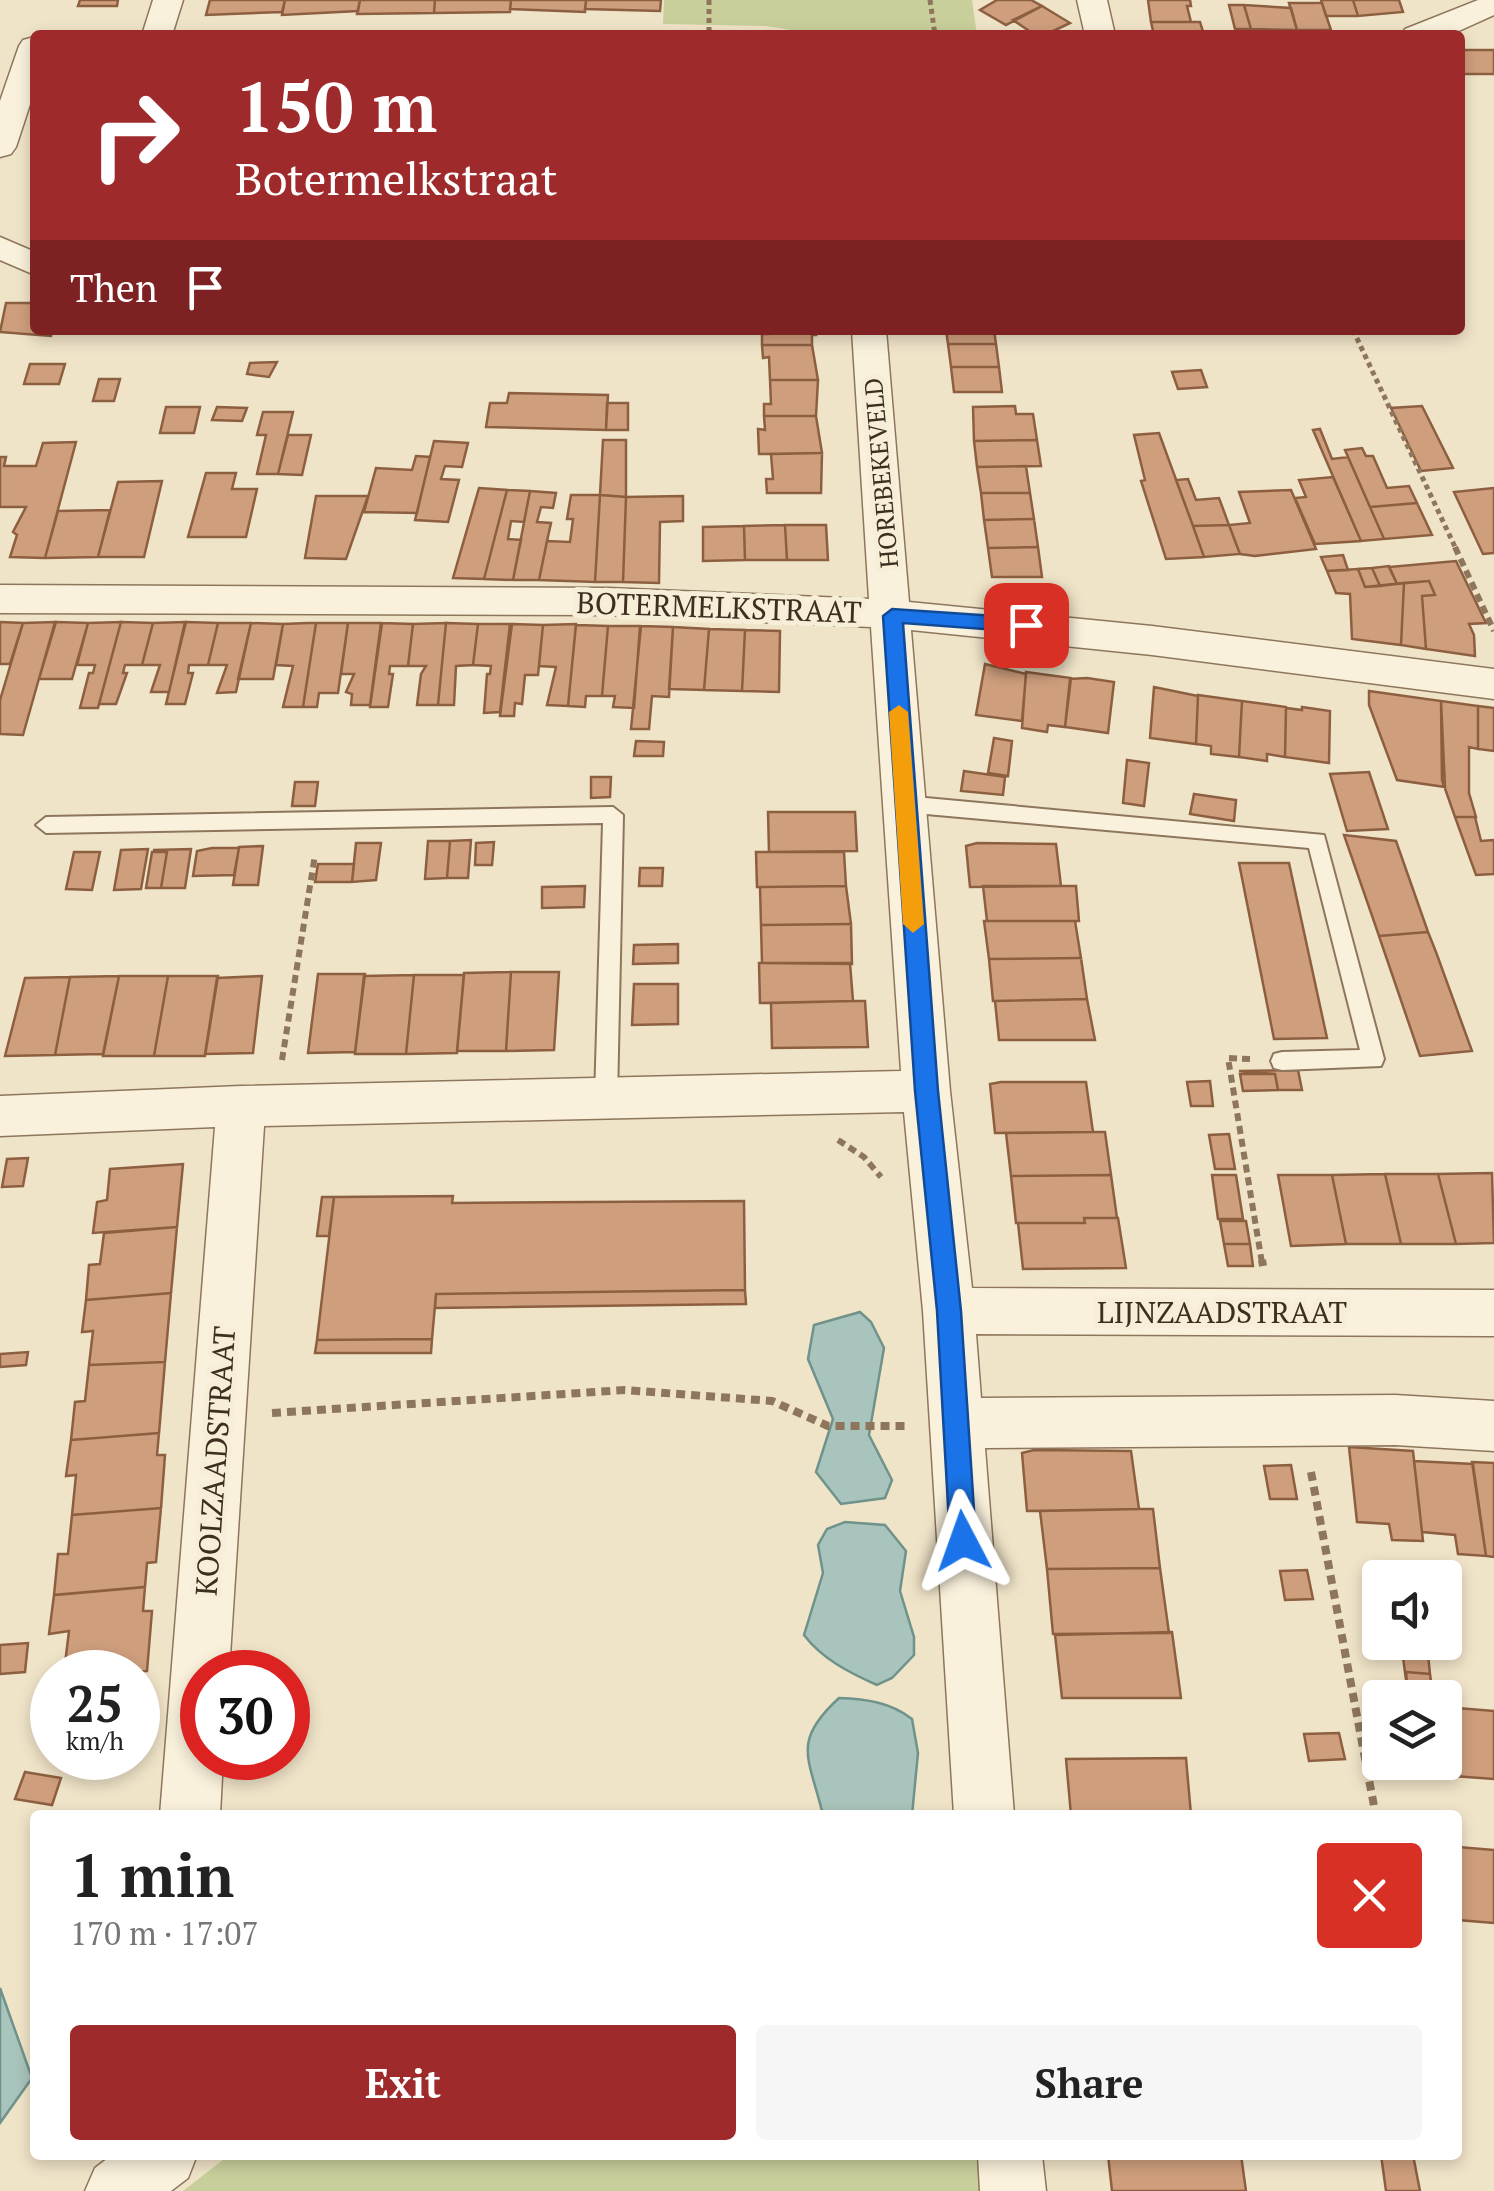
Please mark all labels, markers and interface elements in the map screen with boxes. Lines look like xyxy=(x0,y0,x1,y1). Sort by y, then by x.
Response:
text: 150 m xyxy=(235,59,437,152)
icon: right xyxy=(70,70,200,200)
text: Botermelkstraat xyxy=(235,148,558,208)
icon: arrive xyxy=(178,260,233,315)
text: Then xyxy=(70,263,158,313)
street label: HOREBEKEVELD xyxy=(856,377,905,570)
street label: BOTERMELKSTRAAT xyxy=(576,582,862,632)
pin xyxy=(984,583,1069,668)
icon: arrive xyxy=(999,598,1054,653)
street label: LIJNZAADSTRAAT xyxy=(1097,1292,1347,1332)
street label: KOOLZAADSTRAAT xyxy=(186,1325,244,1597)
position arrow xyxy=(911,1489,1015,1593)
map controls xyxy=(1362,1560,1462,1780)
button: sound xyxy=(1362,1560,1462,1660)
speed limit sign: 30 xyxy=(180,1650,310,1780)
text: 25 xyxy=(67,1670,123,1736)
button: layers xyxy=(1362,1680,1462,1780)
text: km/h xyxy=(66,1724,124,1757)
text: 1 min xyxy=(70,1835,234,1914)
button: close xyxy=(1317,1843,1422,1948)
text: 170 m · 17:07 xyxy=(70,1912,258,1954)
button: Exit xyxy=(70,2025,736,2140)
button: Share xyxy=(756,2025,1422,2140)

